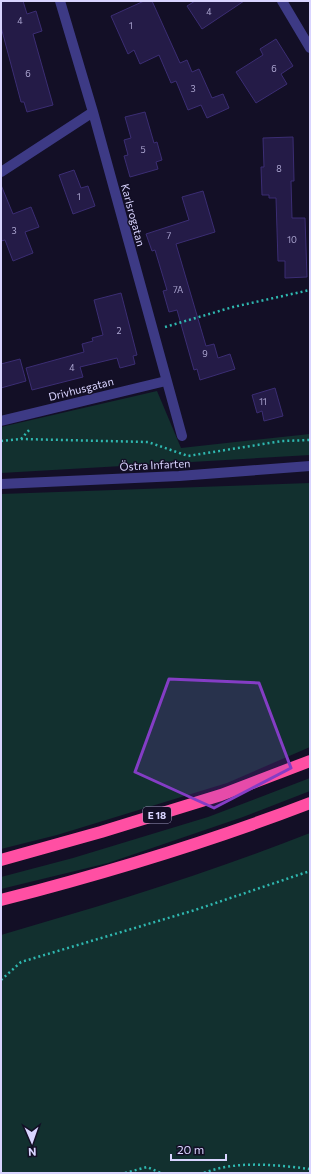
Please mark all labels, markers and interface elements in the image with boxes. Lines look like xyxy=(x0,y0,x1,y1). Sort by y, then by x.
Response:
house number: 4 xyxy=(206,6,212,17)
house number: 4 xyxy=(17,15,23,26)
house number: 1 xyxy=(129,20,133,31)
house number: 6 xyxy=(271,63,277,74)
house number: 6 xyxy=(25,68,31,79)
house number: 3 xyxy=(190,83,196,94)
house number: 5 xyxy=(140,144,146,155)
house number: 8 xyxy=(276,163,282,174)
street label: Karlsrogatan xyxy=(119,182,148,248)
house number: 1 xyxy=(77,191,81,202)
house number: 3 xyxy=(11,225,17,236)
house number: 7 xyxy=(167,230,172,241)
house number: 10 xyxy=(287,234,297,245)
house number: 7A xyxy=(173,284,183,295)
house number: 2 xyxy=(117,325,122,336)
house number: 9 xyxy=(202,348,208,359)
house number: 4 xyxy=(69,362,75,373)
street label: Drivhusgatan xyxy=(47,374,115,403)
house number: 11 xyxy=(259,396,267,407)
street label: Östra Infarten xyxy=(119,455,191,473)
road number: E 18 xyxy=(143,807,171,823)
north arrow xyxy=(12,1122,52,1162)
scale bar xyxy=(171,1136,226,1162)
text: 20 m xyxy=(177,1142,204,1156)
text: N xyxy=(28,1146,37,1159)

